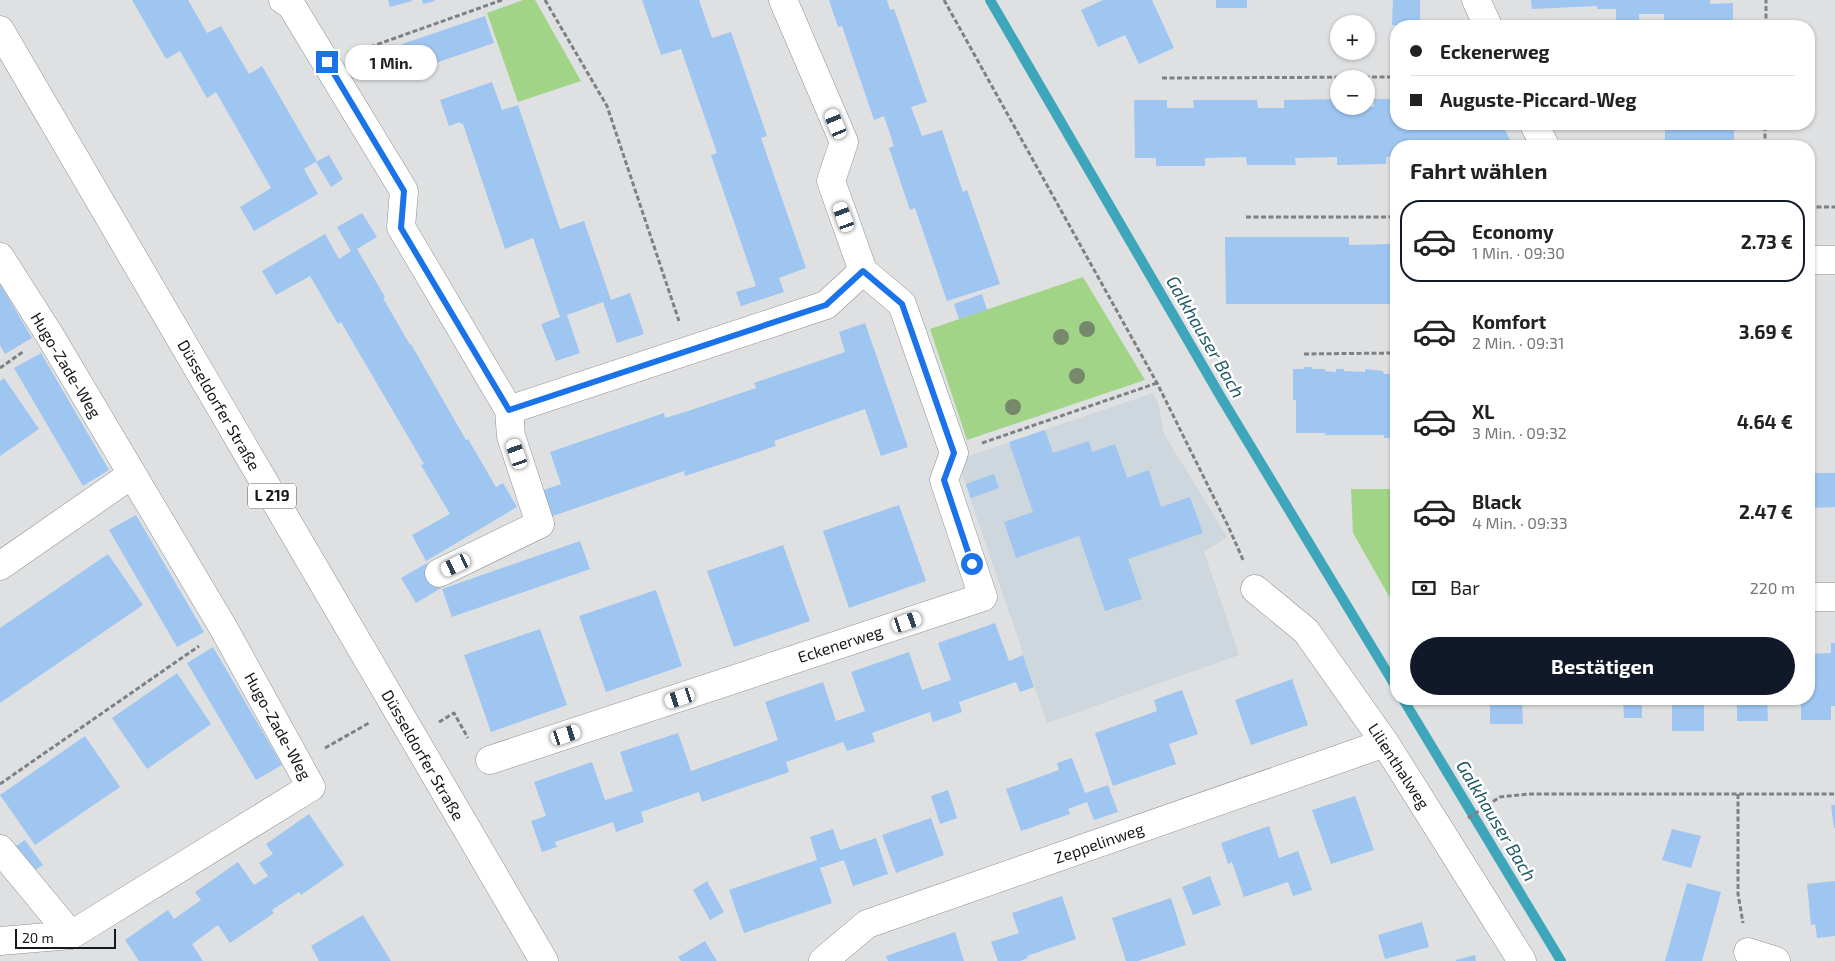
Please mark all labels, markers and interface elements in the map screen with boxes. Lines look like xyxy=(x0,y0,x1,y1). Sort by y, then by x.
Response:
map controls xyxy=(1330,15,1375,115)
button: + xyxy=(1330,15,1375,60)
text: Eckenerweg xyxy=(1440,40,1550,63)
callout: 1 Min. xyxy=(344,44,437,80)
route end xyxy=(316,51,338,73)
text: 1 Min. xyxy=(370,53,412,72)
button: − xyxy=(1330,70,1375,115)
text: Auguste-Piccard-Weg xyxy=(1440,88,1637,111)
car xyxy=(823,107,848,141)
text: Fahrt wählen xyxy=(1410,157,1548,183)
car xyxy=(831,200,856,234)
icon: car xyxy=(1412,219,1457,264)
text: Economy xyxy=(1472,220,1554,243)
text: 2.73 € xyxy=(1741,230,1793,253)
text: 1 Min. · 09:30 xyxy=(1472,243,1565,262)
water label: Galkhauser Bach xyxy=(1162,272,1250,401)
street label: Hugo-Zade-Weg xyxy=(27,308,105,421)
icon: car xyxy=(1412,309,1457,354)
text: Komfort xyxy=(1472,310,1546,333)
text: 3.69 € xyxy=(1739,320,1793,343)
text: 2 Min. · 09:31 xyxy=(1472,333,1564,352)
street label: Düsseldorfer Straße xyxy=(174,336,265,473)
icon: car xyxy=(1412,399,1457,444)
text: XL xyxy=(1472,400,1494,423)
text: 4.64 € xyxy=(1737,410,1793,433)
text: 3 Min. · 09:32 xyxy=(1472,423,1567,442)
car xyxy=(505,437,528,471)
road number: L 219 xyxy=(248,484,296,508)
icon: car xyxy=(1412,489,1457,534)
text: Black xyxy=(1472,490,1522,513)
text: 2.47 € xyxy=(1739,500,1793,523)
text: 4 Min. · 09:33 xyxy=(1472,513,1568,532)
car xyxy=(439,552,472,578)
route start xyxy=(961,553,983,575)
icon: cash xyxy=(1410,574,1438,602)
text: Bar xyxy=(1450,576,1480,599)
text: 220 m xyxy=(1750,578,1795,597)
car xyxy=(890,610,923,634)
street label: Eckenerweg xyxy=(795,621,885,666)
button: Bestätigen xyxy=(1410,637,1795,695)
street label: Hugo-Zade-Weg xyxy=(241,669,316,783)
street label: Düsseldorfer Straße xyxy=(378,686,469,823)
car xyxy=(663,686,696,710)
street label: Lilienthalweg xyxy=(1365,719,1434,812)
car xyxy=(549,723,582,747)
water label: Galkhauser Bach xyxy=(1452,756,1542,885)
street label: Zeppelinweg xyxy=(1052,818,1146,867)
scale bar xyxy=(15,926,116,949)
text: 20 m xyxy=(22,929,54,946)

